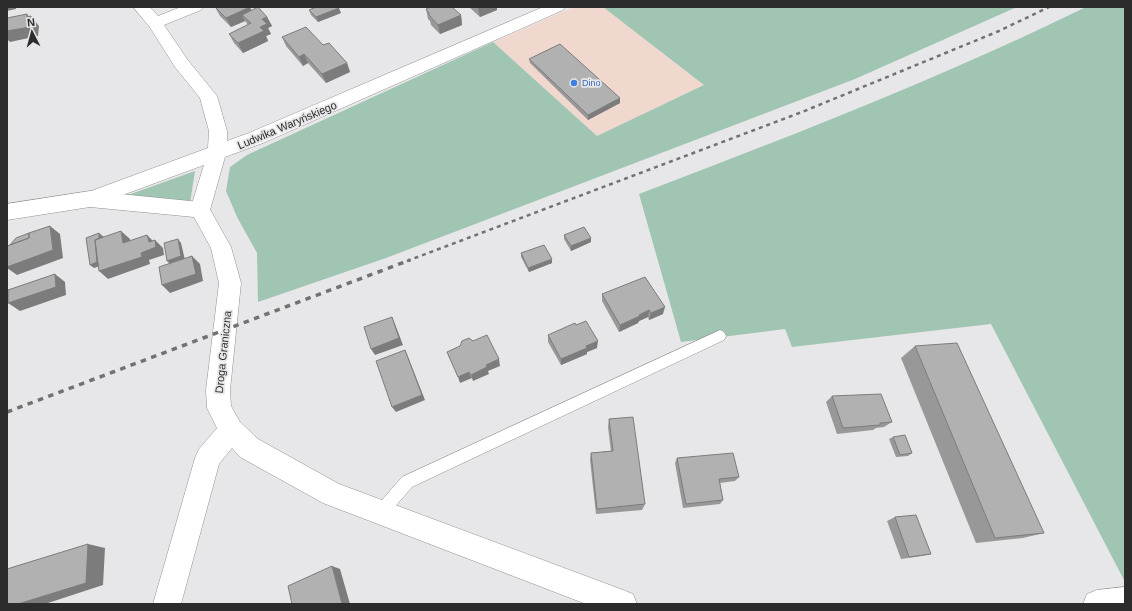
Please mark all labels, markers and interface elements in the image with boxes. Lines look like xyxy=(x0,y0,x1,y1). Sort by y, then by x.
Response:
north arrow xyxy=(12,12,52,52)
text: N xyxy=(26,16,36,28)
marker: Dino xyxy=(569,78,579,88)
place label: Dino xyxy=(582,78,601,88)
street label: Ludwika Waryńskiego xyxy=(236,99,338,151)
street label: Droga Graniczna xyxy=(213,309,233,394)

